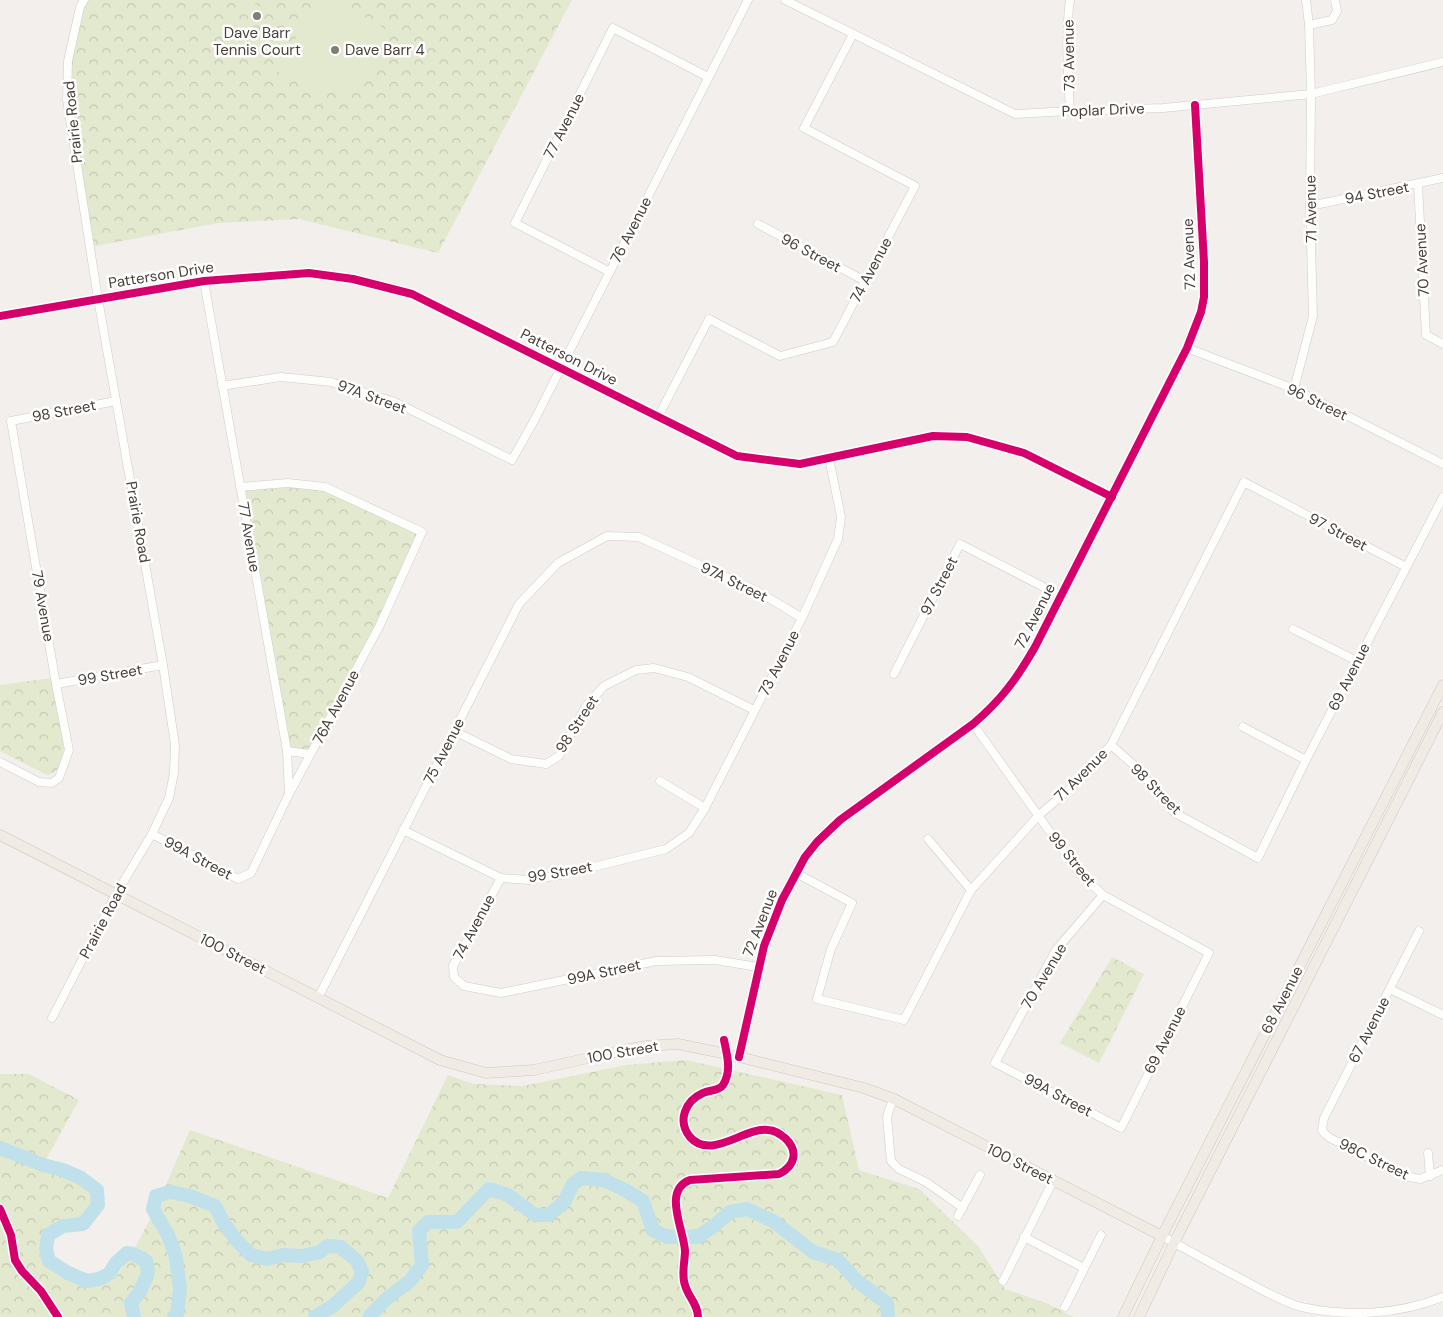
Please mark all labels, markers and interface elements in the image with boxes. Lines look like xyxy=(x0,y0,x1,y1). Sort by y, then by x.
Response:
marker: Dave Barr Tennis Court xyxy=(251,10,263,22)
street label: 73 Avenue xyxy=(1058,19,1080,91)
place label: Dave Barr Tennis Court xyxy=(213,23,301,60)
place label: Dave Barr 4 xyxy=(345,40,425,60)
marker: Dave Barr 4 xyxy=(329,44,341,56)
street label: Prairie Road xyxy=(59,80,87,164)
street label: 77 Avenue xyxy=(539,90,589,162)
street label: Poplar Drive xyxy=(1061,99,1145,121)
street label: 71 Avenue xyxy=(1300,175,1322,243)
street label: 94 Street xyxy=(1343,177,1411,209)
street label: 76 Avenue xyxy=(606,193,656,267)
street label: 72 Avenue xyxy=(1178,218,1200,290)
street label: 70 Avenue xyxy=(1410,223,1434,297)
street label: 96 Street xyxy=(777,229,845,277)
street label: 74 Avenue xyxy=(845,234,897,306)
street label: Patterson Drive xyxy=(107,257,215,293)
street label: Patterson Drive xyxy=(517,324,621,390)
street label: 97A Street xyxy=(335,375,409,419)
street label: 96 Street xyxy=(1283,379,1351,425)
street label: 98 Street xyxy=(30,395,98,427)
street label: Prairie Road xyxy=(121,480,155,564)
street label: 77 Avenue xyxy=(233,500,265,574)
street label: 97 Street xyxy=(1305,508,1371,556)
street label: 97 Street xyxy=(916,553,962,619)
street label: 97A Street xyxy=(697,557,771,607)
street label: 79 Avenue xyxy=(27,569,59,643)
street label: 72 Avenue xyxy=(1010,580,1060,652)
street label: 73 Avenue xyxy=(754,627,804,699)
street label: 69 Avenue xyxy=(1323,640,1375,714)
street label: 99 Street xyxy=(76,659,144,691)
street label: 76A Avenue xyxy=(308,666,364,748)
street label: 98 Street xyxy=(551,691,603,757)
street label: 75 Avenue xyxy=(419,715,469,787)
street label: 71 Avenue xyxy=(1050,744,1112,806)
street label: 98 Street xyxy=(1126,759,1186,819)
street label: 99 Street xyxy=(1044,827,1100,891)
street label: 99A Street xyxy=(160,832,236,884)
street label: 99 Street xyxy=(526,856,594,888)
street label: Prairie Road xyxy=(75,880,131,962)
street label: 72 Avenue xyxy=(738,886,782,960)
street label: 74 Avenue xyxy=(448,891,500,963)
street label: 100 Street xyxy=(197,929,270,979)
street label: 70 Avenue xyxy=(1017,940,1071,1012)
street label: 99A Street xyxy=(565,954,643,990)
street label: 68 Avenue xyxy=(1256,963,1308,1037)
street label: 67 Avenue xyxy=(1344,993,1394,1067)
street label: 69 Avenue xyxy=(1139,1003,1191,1077)
street label: 100 Street xyxy=(586,1036,660,1068)
street label: 99A Street xyxy=(1020,1069,1096,1121)
street label: 98C Street xyxy=(1336,1133,1412,1185)
street label: 100 Street xyxy=(984,1139,1057,1189)

